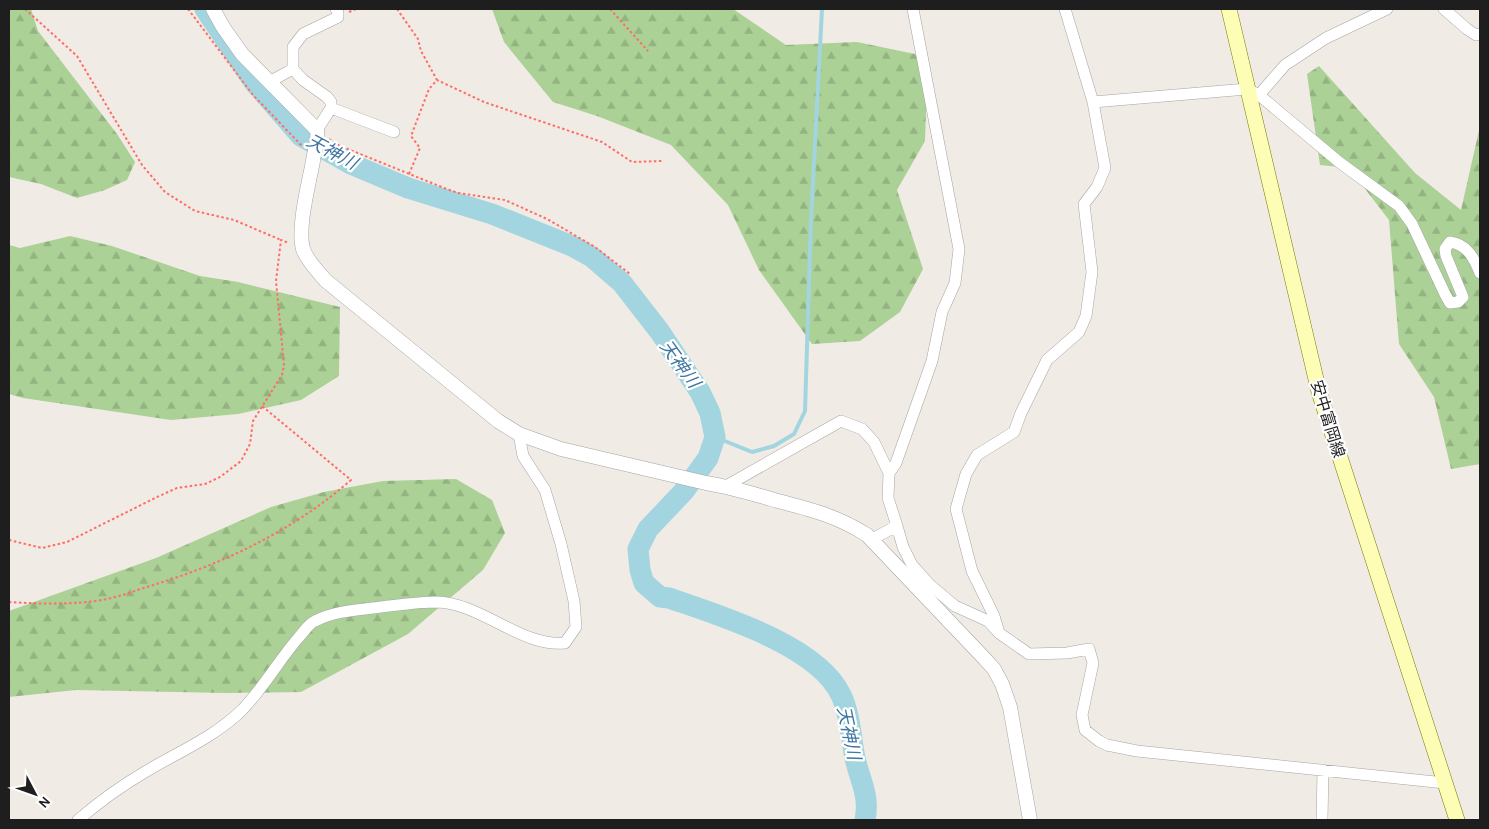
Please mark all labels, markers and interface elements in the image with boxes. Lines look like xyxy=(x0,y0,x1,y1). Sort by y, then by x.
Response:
water label: 天神川 xyxy=(303,130,363,175)
water label: 天神川 xyxy=(655,336,706,394)
street label: 安中富岡線 xyxy=(1307,378,1349,460)
water label: 天神川 xyxy=(833,704,866,764)
north arrow xyxy=(10,769,60,819)
text: N xyxy=(35,793,54,812)

